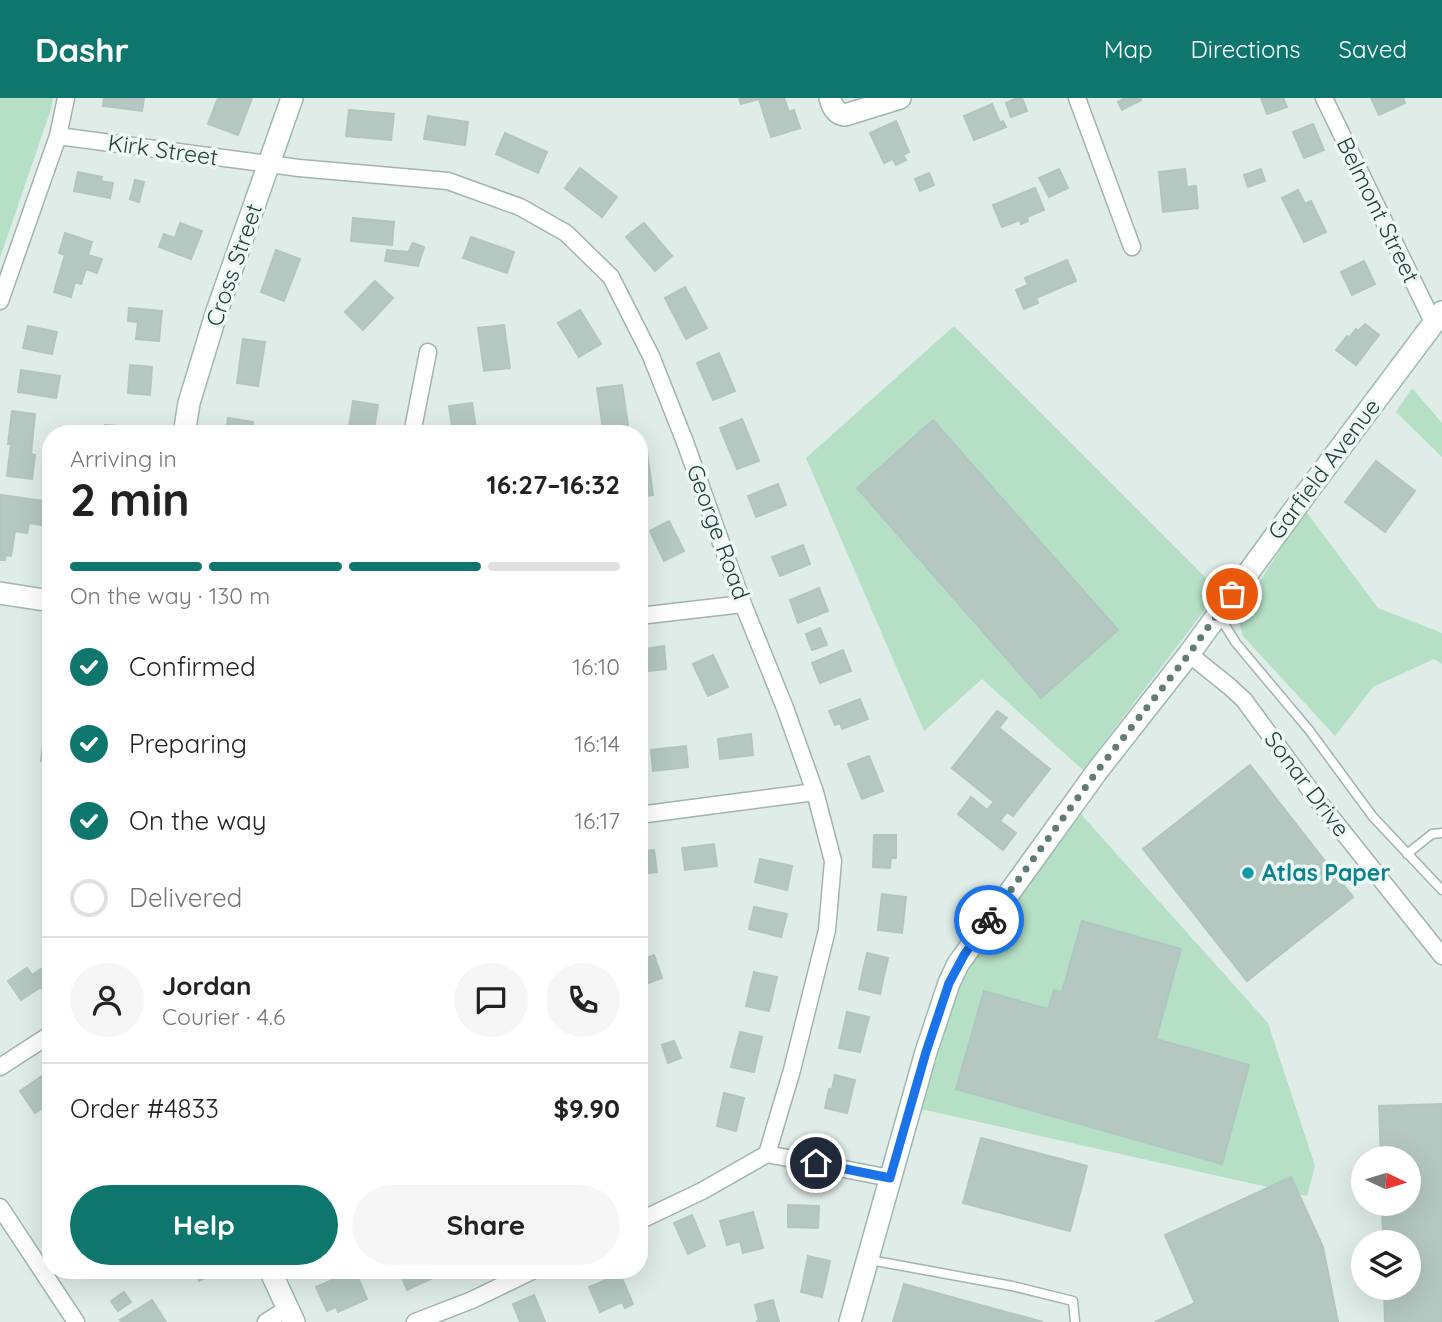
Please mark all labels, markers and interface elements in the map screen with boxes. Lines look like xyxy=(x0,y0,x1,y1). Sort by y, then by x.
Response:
text: Dashr xyxy=(35,29,129,70)
text: Map xyxy=(1104,34,1153,64)
text: Directions xyxy=(1191,34,1301,64)
text: Saved xyxy=(1339,34,1407,64)
street label: Kirk Street xyxy=(106,127,220,172)
street label: Belmont Street xyxy=(1331,132,1426,287)
street label: Cross Street xyxy=(199,199,268,330)
street label: Garfield Avenue xyxy=(1261,392,1386,545)
text: Arriving in xyxy=(70,444,177,473)
street label: George Road xyxy=(681,460,756,603)
text: 16:27–16:32 xyxy=(487,468,620,501)
text: 2 min xyxy=(70,470,190,528)
pin xyxy=(1202,564,1262,624)
icon: bag xyxy=(1213,575,1251,613)
text: On the way · 130 m xyxy=(70,581,270,610)
icon: check xyxy=(70,648,108,686)
text: Confirmed xyxy=(129,650,256,683)
text: 16:10 xyxy=(573,652,620,681)
icon: check xyxy=(70,725,108,763)
street label: Sonar Drive xyxy=(1258,725,1356,842)
text: Preparing xyxy=(129,727,247,760)
text: 16:14 xyxy=(575,729,620,758)
icon: check xyxy=(70,802,108,840)
text: On the way xyxy=(129,804,267,837)
text: 16:17 xyxy=(575,806,620,835)
place label: Atlas Paper xyxy=(1262,858,1390,887)
marker: Atlas Paper xyxy=(1240,865,1256,881)
text: Delivered xyxy=(129,881,242,914)
courier xyxy=(954,885,1024,955)
icon: bike xyxy=(970,901,1008,939)
button: person xyxy=(70,963,144,1037)
button: chat xyxy=(454,963,528,1037)
button: phone xyxy=(546,963,620,1037)
text: Jordan xyxy=(162,969,251,1002)
text: Courier · 4.6 xyxy=(162,1002,285,1031)
text: Order #4833 xyxy=(70,1092,219,1125)
text: $9.90 xyxy=(554,1092,620,1125)
pin xyxy=(786,1133,846,1193)
icon: home xyxy=(797,1144,835,1182)
north arrow xyxy=(1351,1146,1421,1216)
map controls xyxy=(1351,1146,1421,1300)
button: Help xyxy=(70,1185,338,1265)
button: Share xyxy=(352,1185,620,1265)
button: layers xyxy=(1351,1230,1421,1300)

